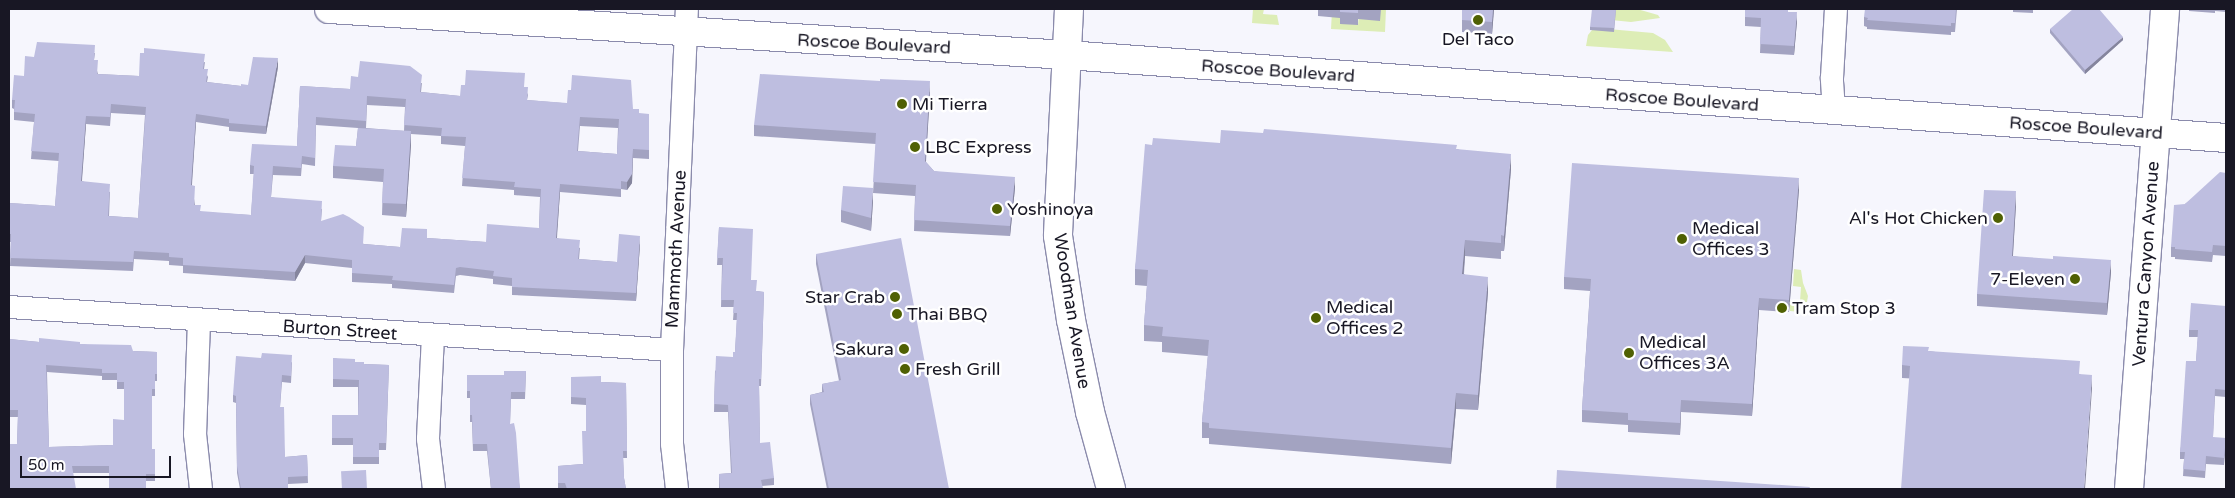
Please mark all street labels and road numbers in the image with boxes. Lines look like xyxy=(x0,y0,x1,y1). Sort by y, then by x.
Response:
street label: Roscoe Boulevard xyxy=(796,29,952,59)
street label: Roscoe Boulevard xyxy=(1200,55,1356,87)
street label: Roscoe Boulevard xyxy=(1604,84,1760,116)
street label: Roscoe Boulevard xyxy=(2008,112,2164,144)
street label: Ventura Canyon Avenue xyxy=(2128,161,2164,367)
street label: Mammoth Avenue xyxy=(661,169,691,329)
street label: Woodman Avenue xyxy=(1049,232,1095,390)
street label: Burton Street xyxy=(282,315,398,345)

